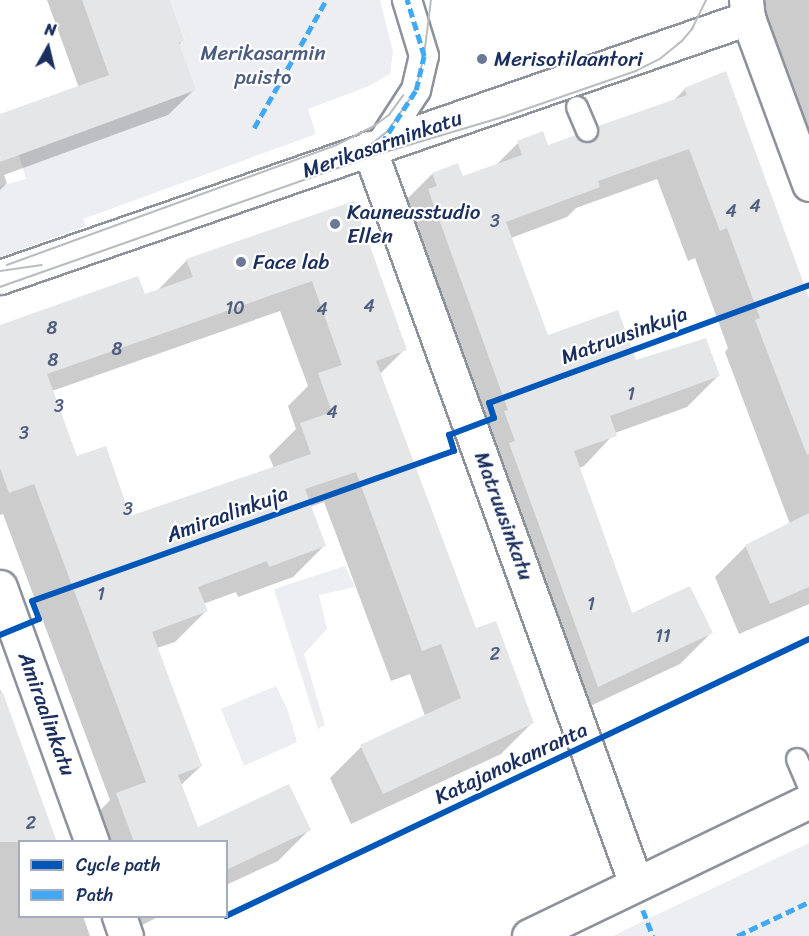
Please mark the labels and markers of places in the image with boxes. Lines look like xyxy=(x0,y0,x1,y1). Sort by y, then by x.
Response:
place label: Merisotilaantori xyxy=(494,46,643,72)
marker: Merisotilaantori xyxy=(475,52,489,66)
place label: Kauneusstudio Ellen xyxy=(347,199,480,249)
marker: Kauneusstudio Ellen xyxy=(328,217,342,231)
place label: Face lab xyxy=(253,249,329,275)
marker: Face lab xyxy=(234,255,248,269)

